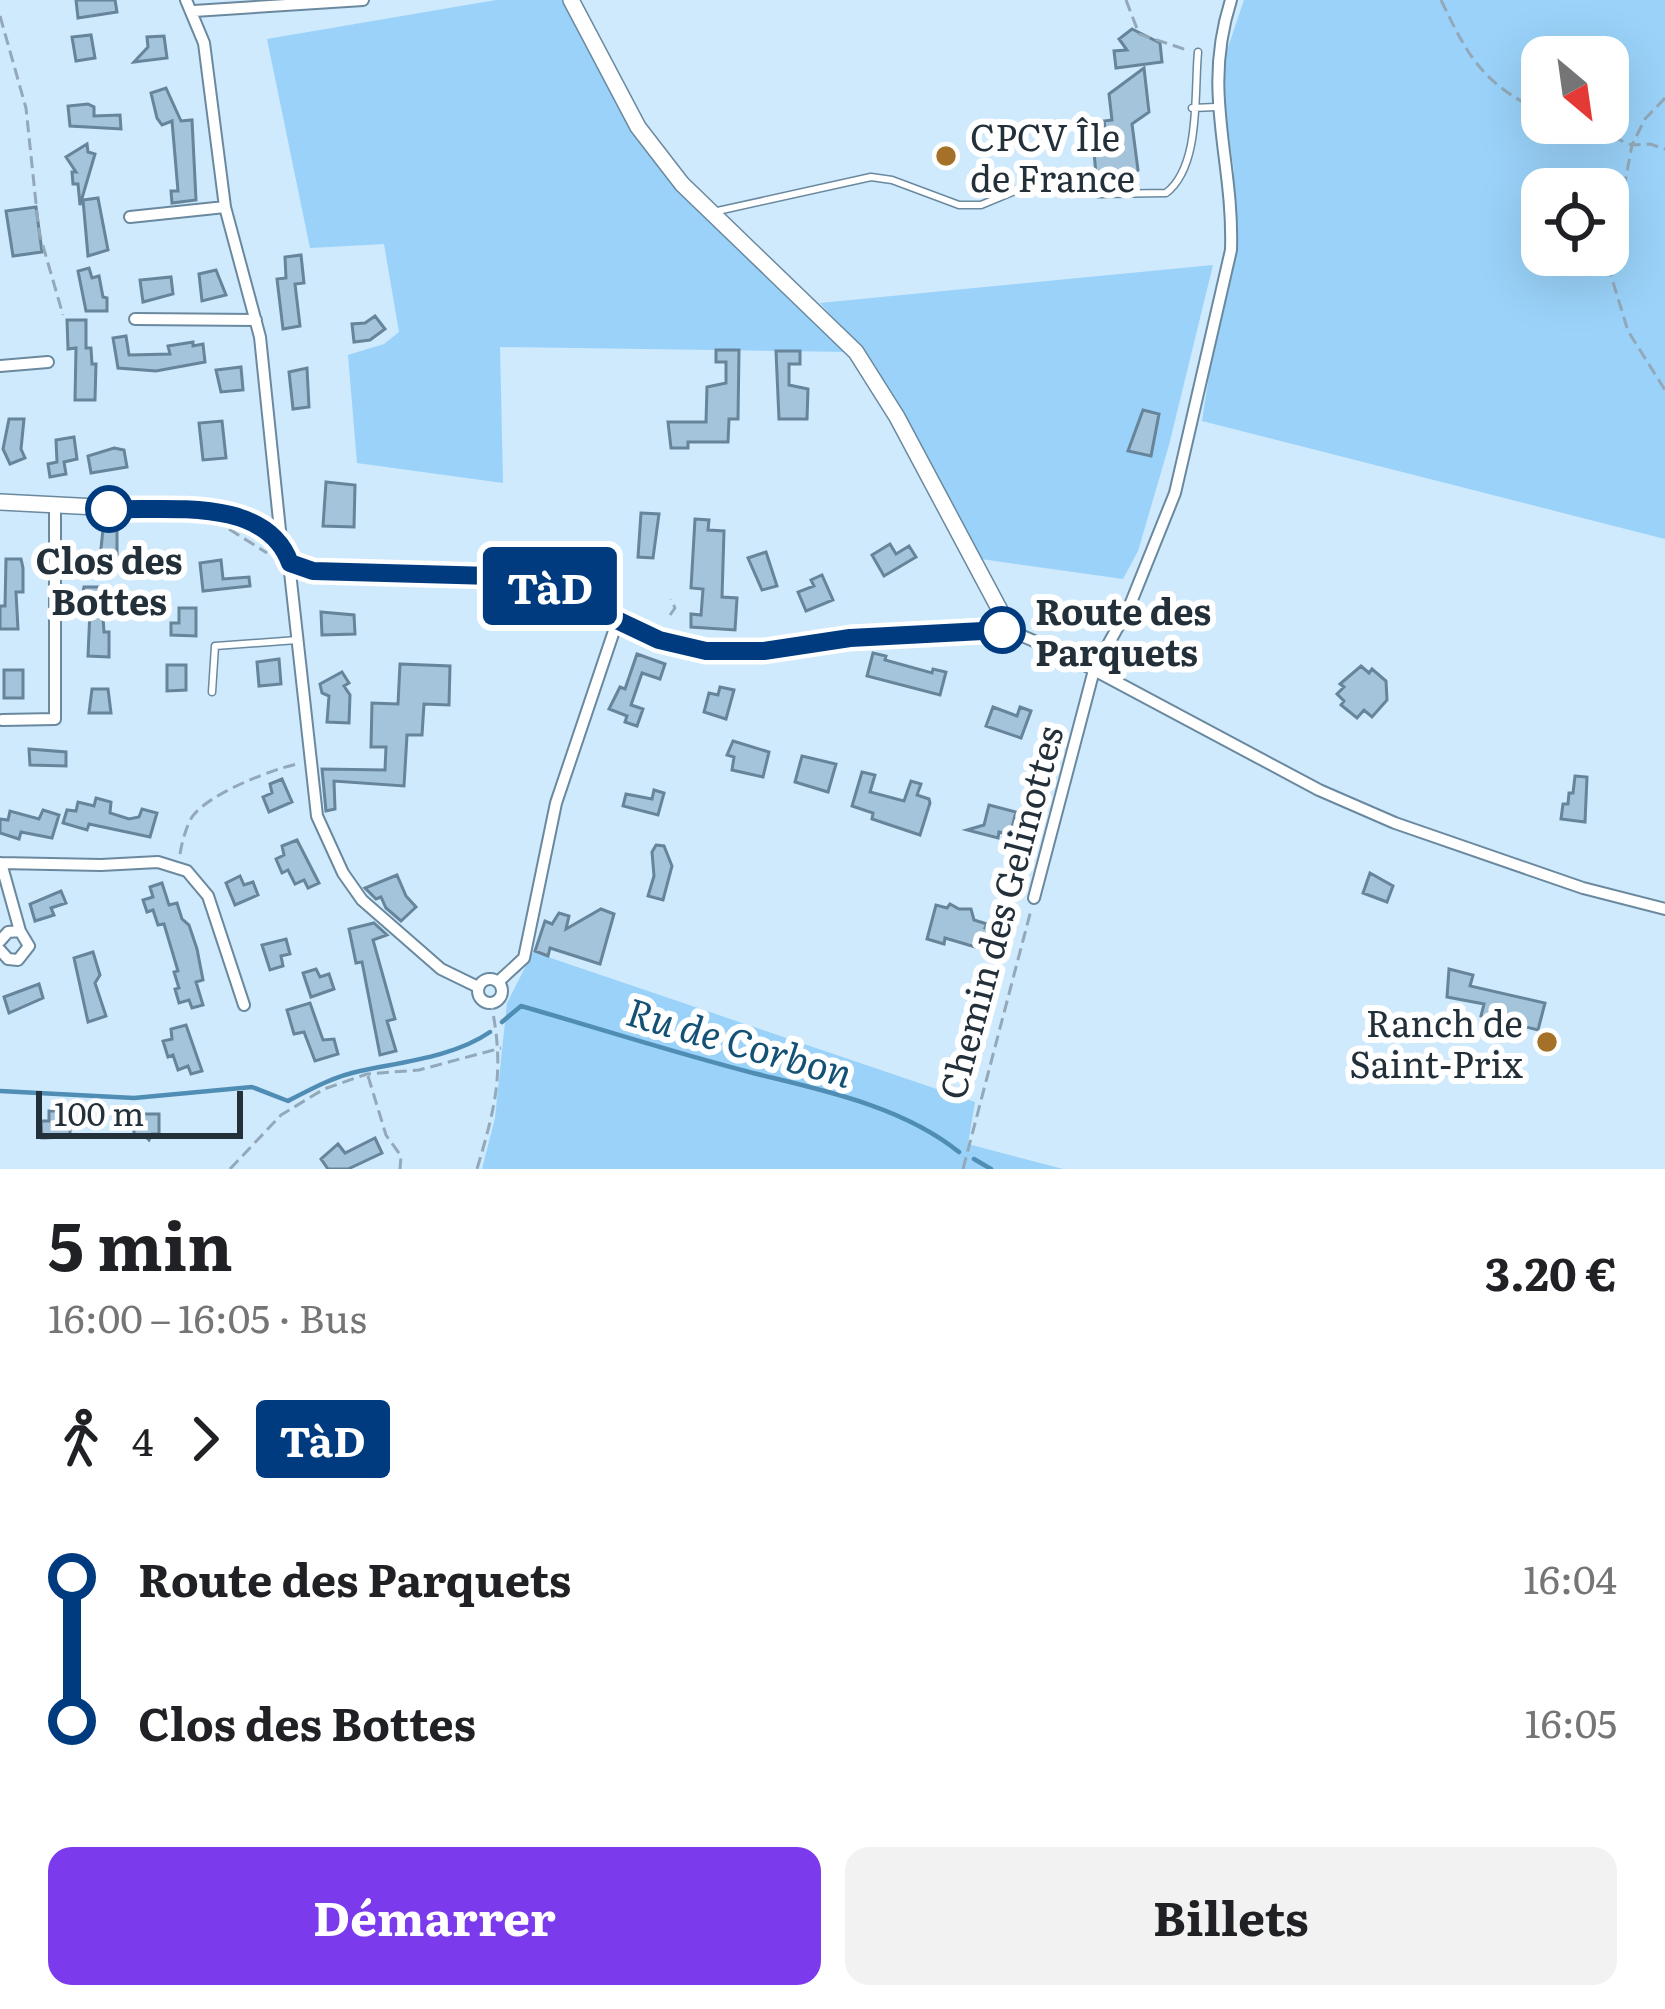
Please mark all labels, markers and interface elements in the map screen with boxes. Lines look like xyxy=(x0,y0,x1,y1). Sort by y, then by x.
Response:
north arrow xyxy=(1521,36,1629,144)
map controls xyxy=(1521,36,1629,276)
place label: CPCV Île de France xyxy=(970,109,1135,203)
marker: CPCV Île de France xyxy=(933,143,959,169)
button: locate xyxy=(1521,168,1629,276)
marker: Clos des Bottes xyxy=(87,487,131,531)
place label: Clos des Bottes xyxy=(35,532,183,626)
line badge: TàD xyxy=(481,547,619,625)
text: TàD xyxy=(507,555,593,617)
place label: Route des Parquets xyxy=(1035,583,1211,677)
marker: Route des Parquets xyxy=(980,608,1024,652)
street label: Chemin des Gelinottes xyxy=(924,719,1074,1105)
water label: Ru de Corbon xyxy=(620,980,860,1100)
place label: Ranch de Saint-Prix xyxy=(1349,995,1524,1089)
marker: Ranch de Saint-Prix xyxy=(1534,1029,1560,1055)
scale bar xyxy=(36,1085,243,1138)
text: 100 m xyxy=(54,1087,144,1136)
text: 5 min xyxy=(48,1193,233,1291)
text: 3.20 € xyxy=(1485,1238,1617,1305)
text: 16:00 – 16:05 · Bus xyxy=(48,1287,367,1345)
icon: walk xyxy=(48,1406,114,1472)
icon: forward xyxy=(172,1406,238,1472)
text: TàD xyxy=(280,1408,366,1470)
text: 4 xyxy=(132,1410,154,1468)
text: Route des Parquets xyxy=(138,1544,571,1611)
text: 16:04 xyxy=(1523,1548,1617,1606)
text: Clos des Bottes xyxy=(138,1688,476,1755)
text: 16:05 xyxy=(1525,1692,1617,1750)
button: Démarrer xyxy=(48,1847,821,1985)
button: Billets xyxy=(845,1847,1617,1985)

